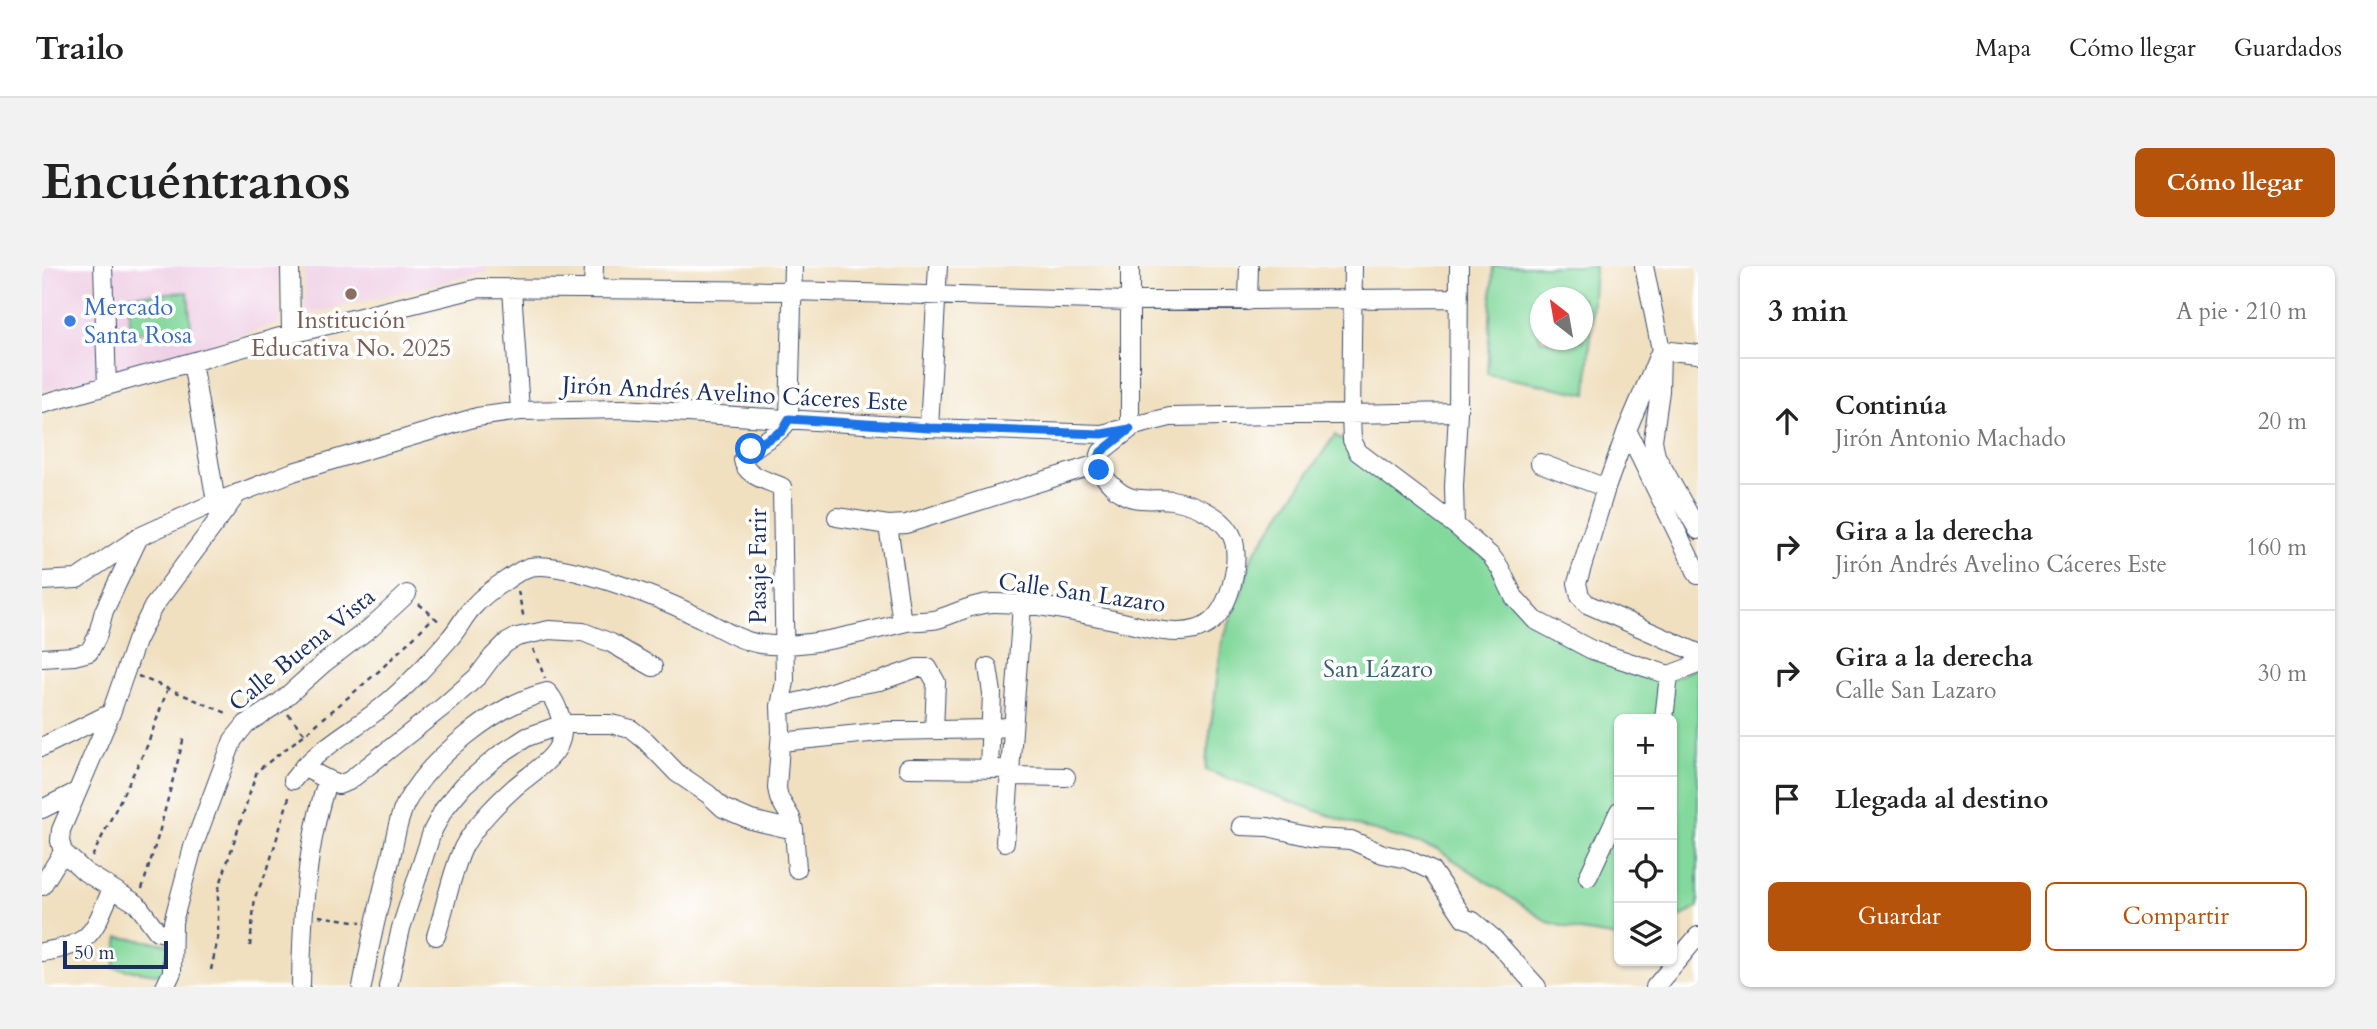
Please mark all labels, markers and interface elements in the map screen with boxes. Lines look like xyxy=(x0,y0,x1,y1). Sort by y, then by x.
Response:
text: Trailo xyxy=(35,26,124,71)
text: Mapa xyxy=(1975,32,2031,65)
text: Cómo llegar xyxy=(2069,32,2196,65)
text: Guardados xyxy=(2234,32,2342,65)
button: Cómo llegar xyxy=(2135,148,2335,217)
text: Encuéntranos xyxy=(42,149,351,216)
marker: Institución Educativa No. 2025 xyxy=(343,286,359,302)
north arrow xyxy=(1530,287,1593,350)
place label: Mercado Santa Rosa xyxy=(84,291,193,352)
text: 3 min xyxy=(1768,291,1848,332)
text: A pie · 210 m xyxy=(2176,296,2307,327)
place label: Institución Educativa No. 2025 xyxy=(251,304,451,365)
marker: Mercado Santa Rosa xyxy=(62,313,78,329)
street label: Jirón Andrés Avelino Cáceres Este xyxy=(558,368,909,420)
text: Continúa xyxy=(1835,388,1947,423)
icon: ahead xyxy=(1768,402,1806,440)
text: 20 m xyxy=(2258,406,2307,437)
text: Jirón Antonio Machado xyxy=(1835,423,2066,454)
route start xyxy=(735,433,766,464)
route end xyxy=(1083,454,1114,485)
street label: Pasaje Farir xyxy=(742,508,775,624)
text: Gira a la derecha xyxy=(1835,514,2033,549)
icon: right xyxy=(1768,528,1806,566)
text: 160 m xyxy=(2246,532,2307,563)
text: Jirón Andrés Avelino Cáceres Este xyxy=(1835,549,2167,580)
street label: Calle San Lazaro xyxy=(996,565,1168,621)
street label: Calle Buena Vista xyxy=(222,580,383,719)
text: Gira a la derecha xyxy=(1835,640,2033,675)
park label: San Lázaro xyxy=(1323,653,1433,686)
icon: right xyxy=(1768,654,1806,692)
text: 30 m xyxy=(2258,658,2307,689)
text: Calle San Lazaro xyxy=(1835,675,1996,706)
map controls xyxy=(1614,714,1677,966)
button: + xyxy=(1614,714,1677,777)
button: − xyxy=(1614,777,1677,840)
icon: arrive xyxy=(1768,780,1806,818)
text: Llegada al destino xyxy=(1835,782,2049,817)
button: locate xyxy=(1614,840,1677,903)
button: Guardar xyxy=(1768,882,2031,951)
button: Compartir xyxy=(2045,882,2307,951)
button: layers xyxy=(1614,903,1677,966)
scale bar xyxy=(63,938,168,970)
text: 50 m xyxy=(74,940,115,966)

